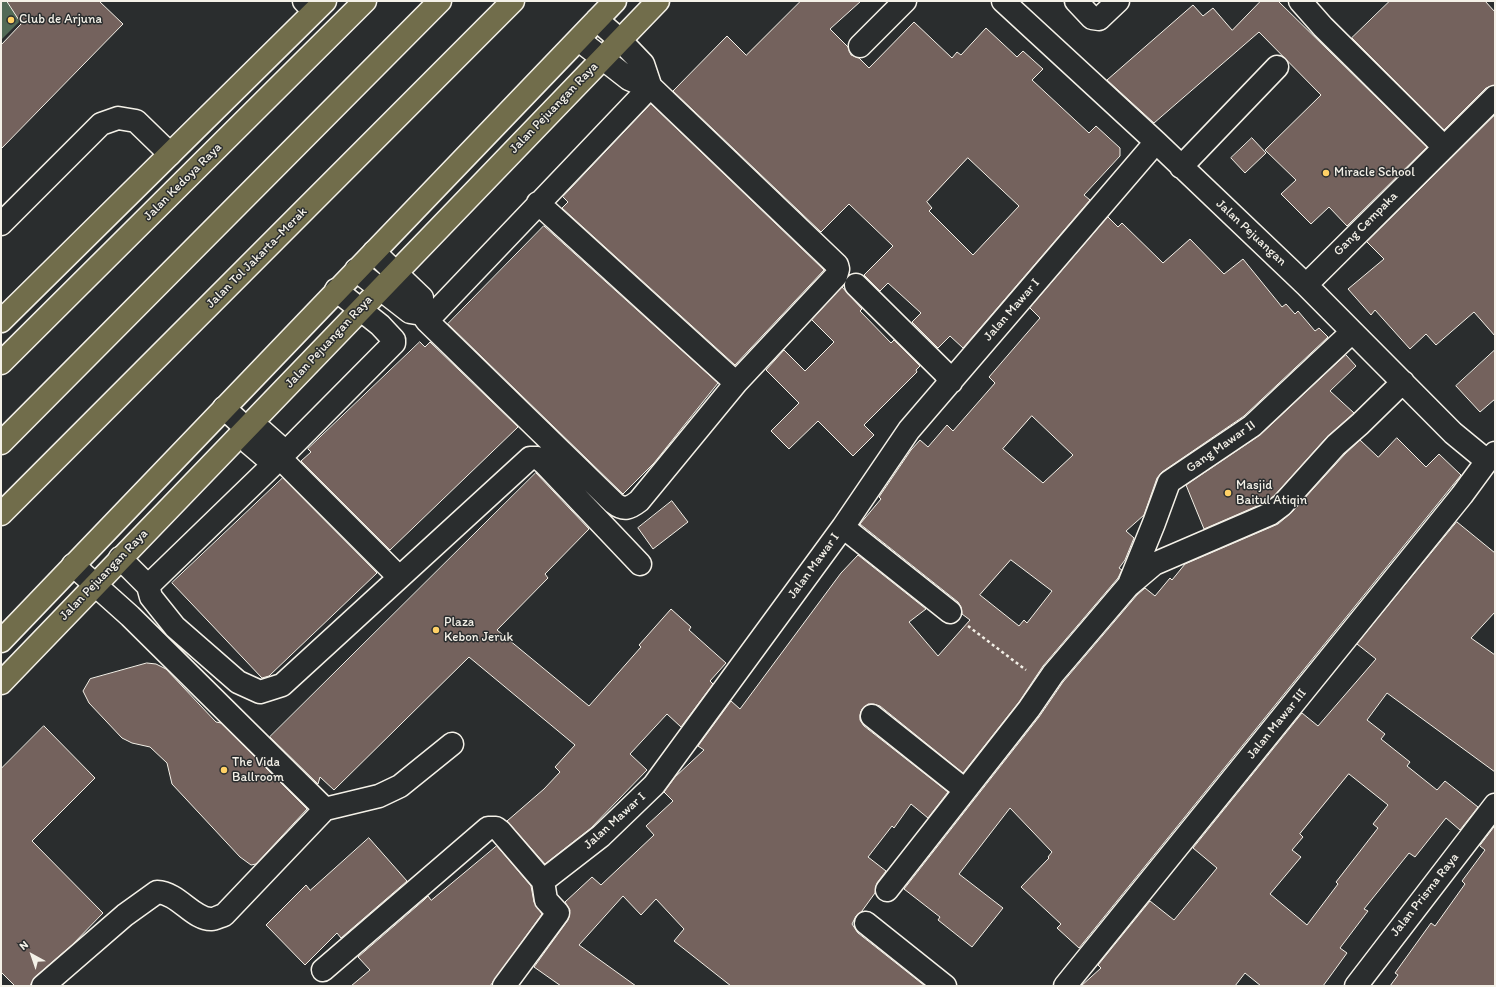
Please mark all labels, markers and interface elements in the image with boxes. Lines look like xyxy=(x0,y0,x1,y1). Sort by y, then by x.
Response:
place label: Club de Arjuna xyxy=(19,12,102,28)
marker: Club de Arjuna xyxy=(6,15,16,25)
street label: Jalan Pejuangan Raya xyxy=(506,59,602,157)
street label: Jalan Kedoya Raya xyxy=(141,140,225,224)
place label: Miracle School xyxy=(1334,165,1415,181)
marker: Miracle School xyxy=(1321,168,1331,178)
street label: Gang Cempaka xyxy=(1331,189,1401,259)
street label: Jalan Pejuangan xyxy=(1212,196,1290,270)
street label: Jalan Tol Jakarta–Merak xyxy=(203,204,311,312)
street label: Jalan Mawar I xyxy=(981,276,1043,344)
street label: Jalan Pejuangan Raya xyxy=(282,293,376,391)
street label: Gang Mawar II xyxy=(1183,417,1259,477)
place label: Masjid Baitul Atiqin xyxy=(1236,478,1307,509)
marker: Masjid Baitul Atiqin xyxy=(1223,488,1233,498)
street label: Jalan Pejuangan Raya xyxy=(56,526,152,624)
street label: Jalan Mawar I xyxy=(785,530,843,602)
place label: Plaza Kebon Jeruk xyxy=(444,615,513,646)
marker: Plaza Kebon Jeruk xyxy=(431,625,441,635)
street label: Jalan Mawar III xyxy=(1244,686,1310,762)
place label: The Vida Ballroom xyxy=(232,755,284,786)
marker: The Vida Ballroom xyxy=(219,765,229,775)
street label: Jalan Mawar I xyxy=(581,789,649,853)
street label: Jalan Prisma Raya xyxy=(1388,850,1462,940)
north arrow xyxy=(12,935,52,975)
text: N xyxy=(17,938,31,953)

